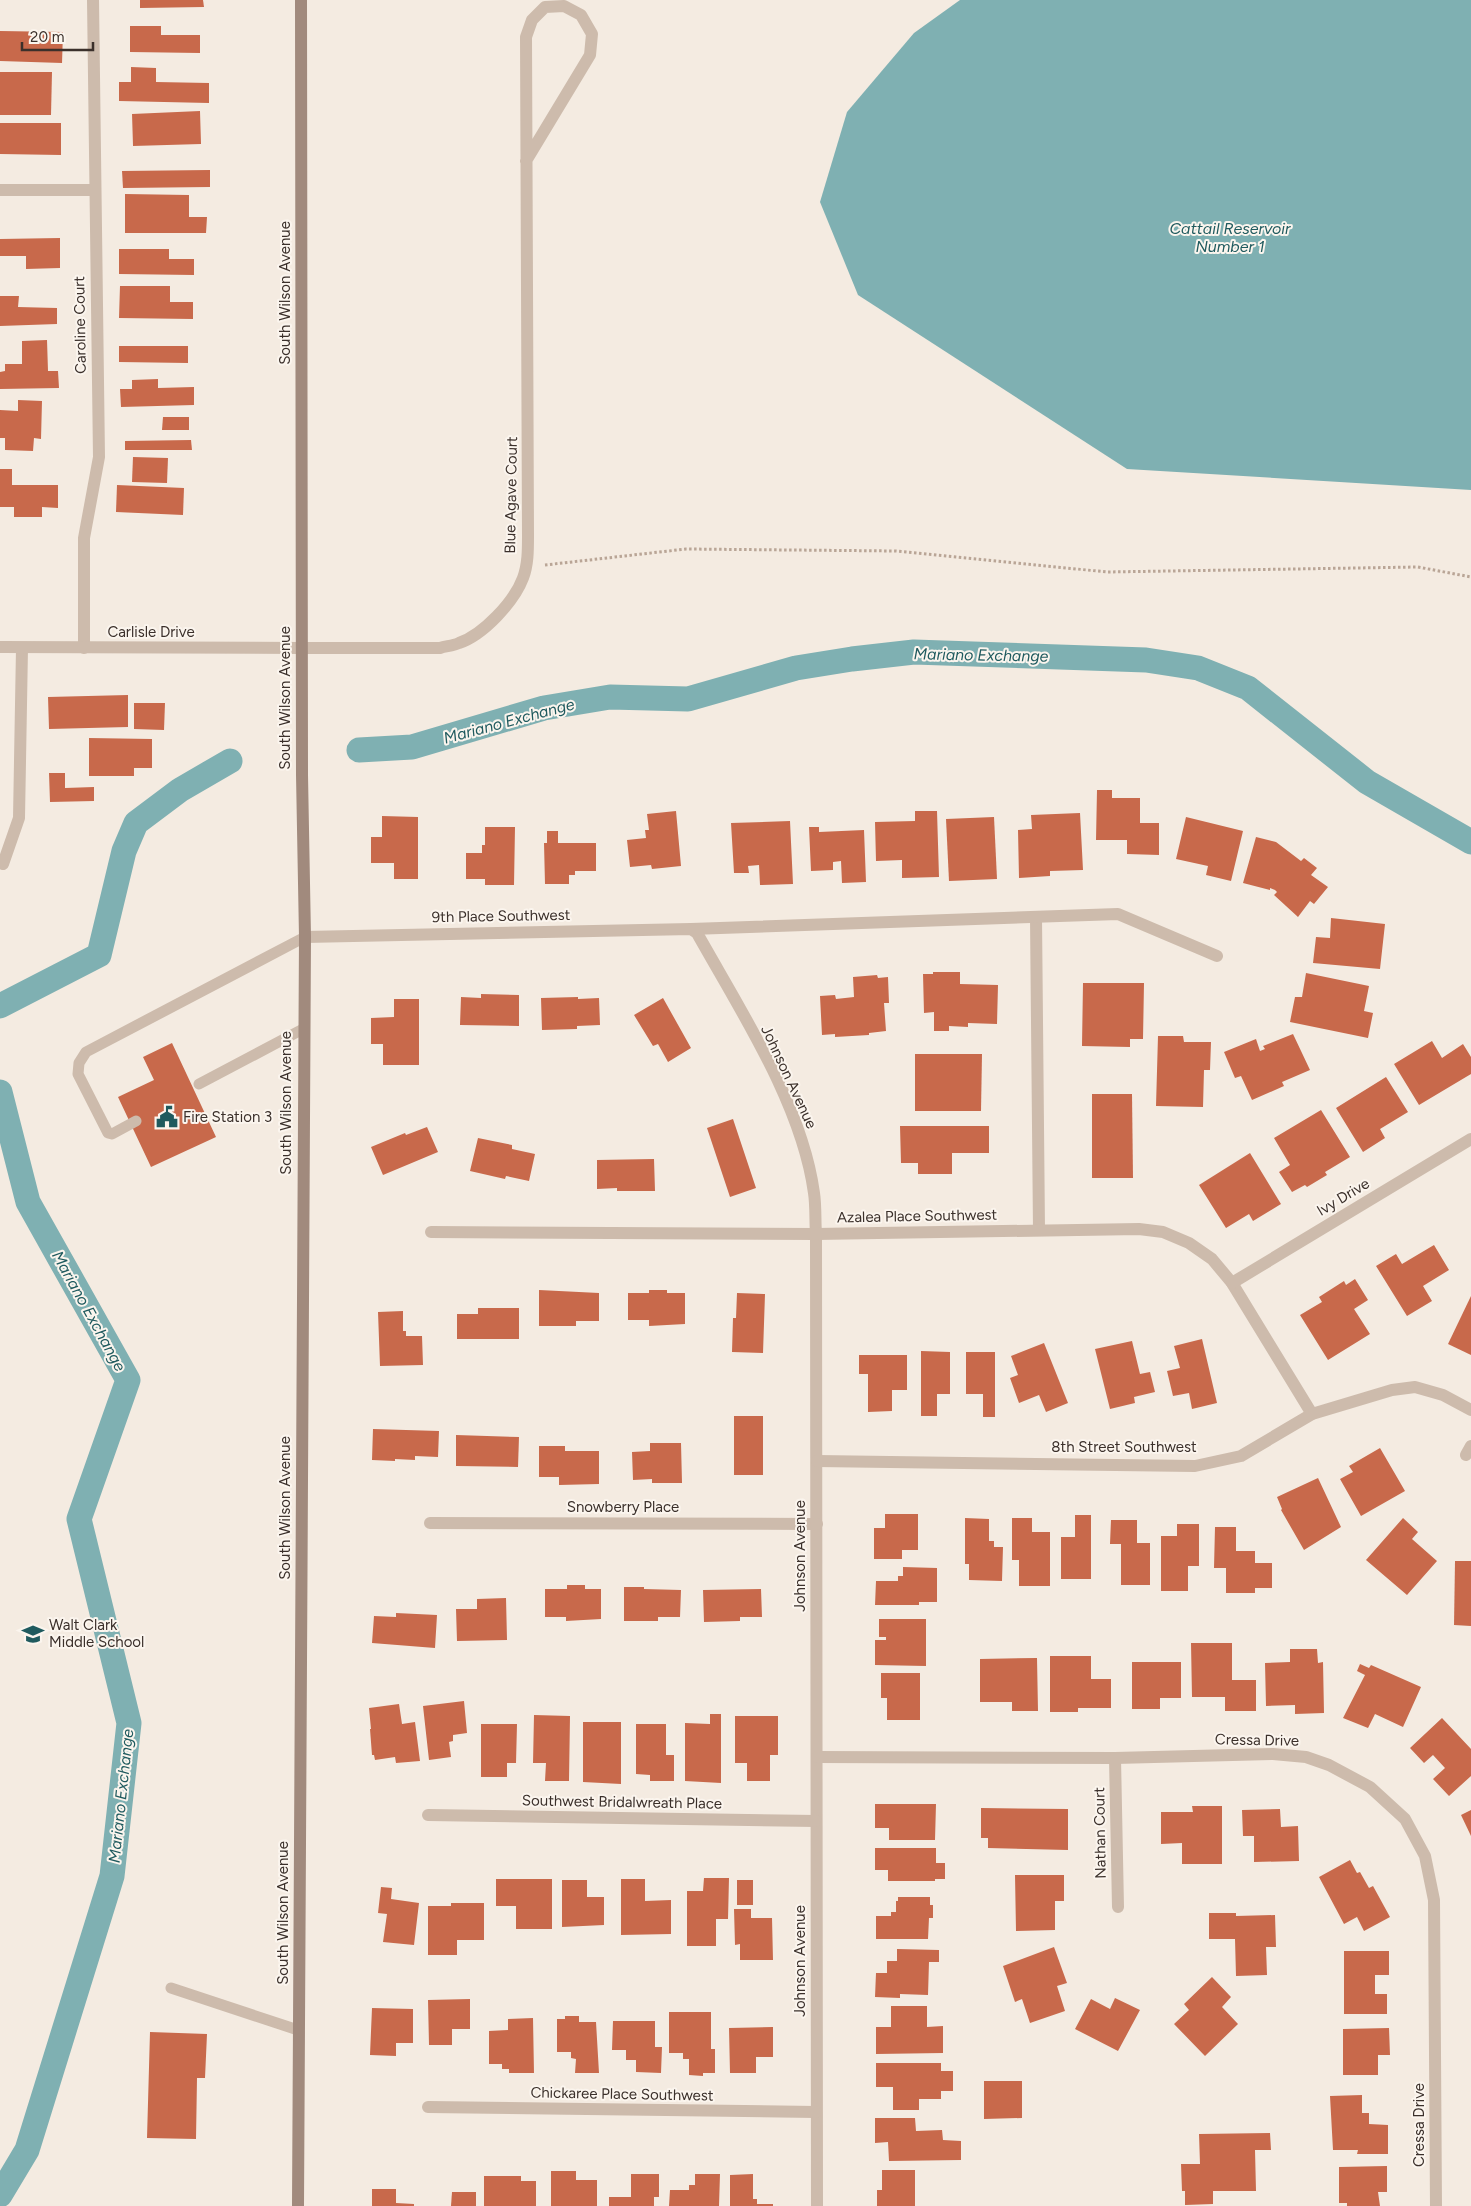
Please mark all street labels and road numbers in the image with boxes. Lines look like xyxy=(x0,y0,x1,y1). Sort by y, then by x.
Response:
street label: South Wilson Avenue xyxy=(276,221,294,365)
street label: Caroline Court xyxy=(70,276,90,374)
street label: Blue Agave Court xyxy=(501,436,521,554)
street label: Carlisle Drive xyxy=(107,623,195,641)
street label: South Wilson Avenue xyxy=(276,626,294,770)
street label: 9th Place Southwest xyxy=(432,906,571,926)
street label: Johnson Avenue xyxy=(757,1023,821,1131)
street label: South Wilson Avenue xyxy=(277,1031,295,1175)
street label: Ivy Drive xyxy=(1313,1174,1373,1220)
street label: Azalea Place Southwest xyxy=(837,1206,998,1226)
street label: South Wilson Avenue xyxy=(276,1436,294,1580)
street label: 8th Street Southwest xyxy=(1051,1438,1197,1456)
street label: Snowberry Place xyxy=(567,1498,679,1516)
street label: Johnson Avenue xyxy=(791,1500,809,1612)
street label: Cressa Drive xyxy=(1215,1730,1299,1750)
street label: Nathan Court xyxy=(1090,1787,1110,1879)
street label: Southwest Bridalwreath Place xyxy=(522,1791,722,1813)
street label: South Wilson Avenue xyxy=(274,1841,292,1985)
street label: Johnson Avenue xyxy=(791,1905,809,2017)
street label: Chickaree Place Southwest xyxy=(530,2083,714,2105)
street label: Cressa Drive xyxy=(1410,2083,1428,2167)

